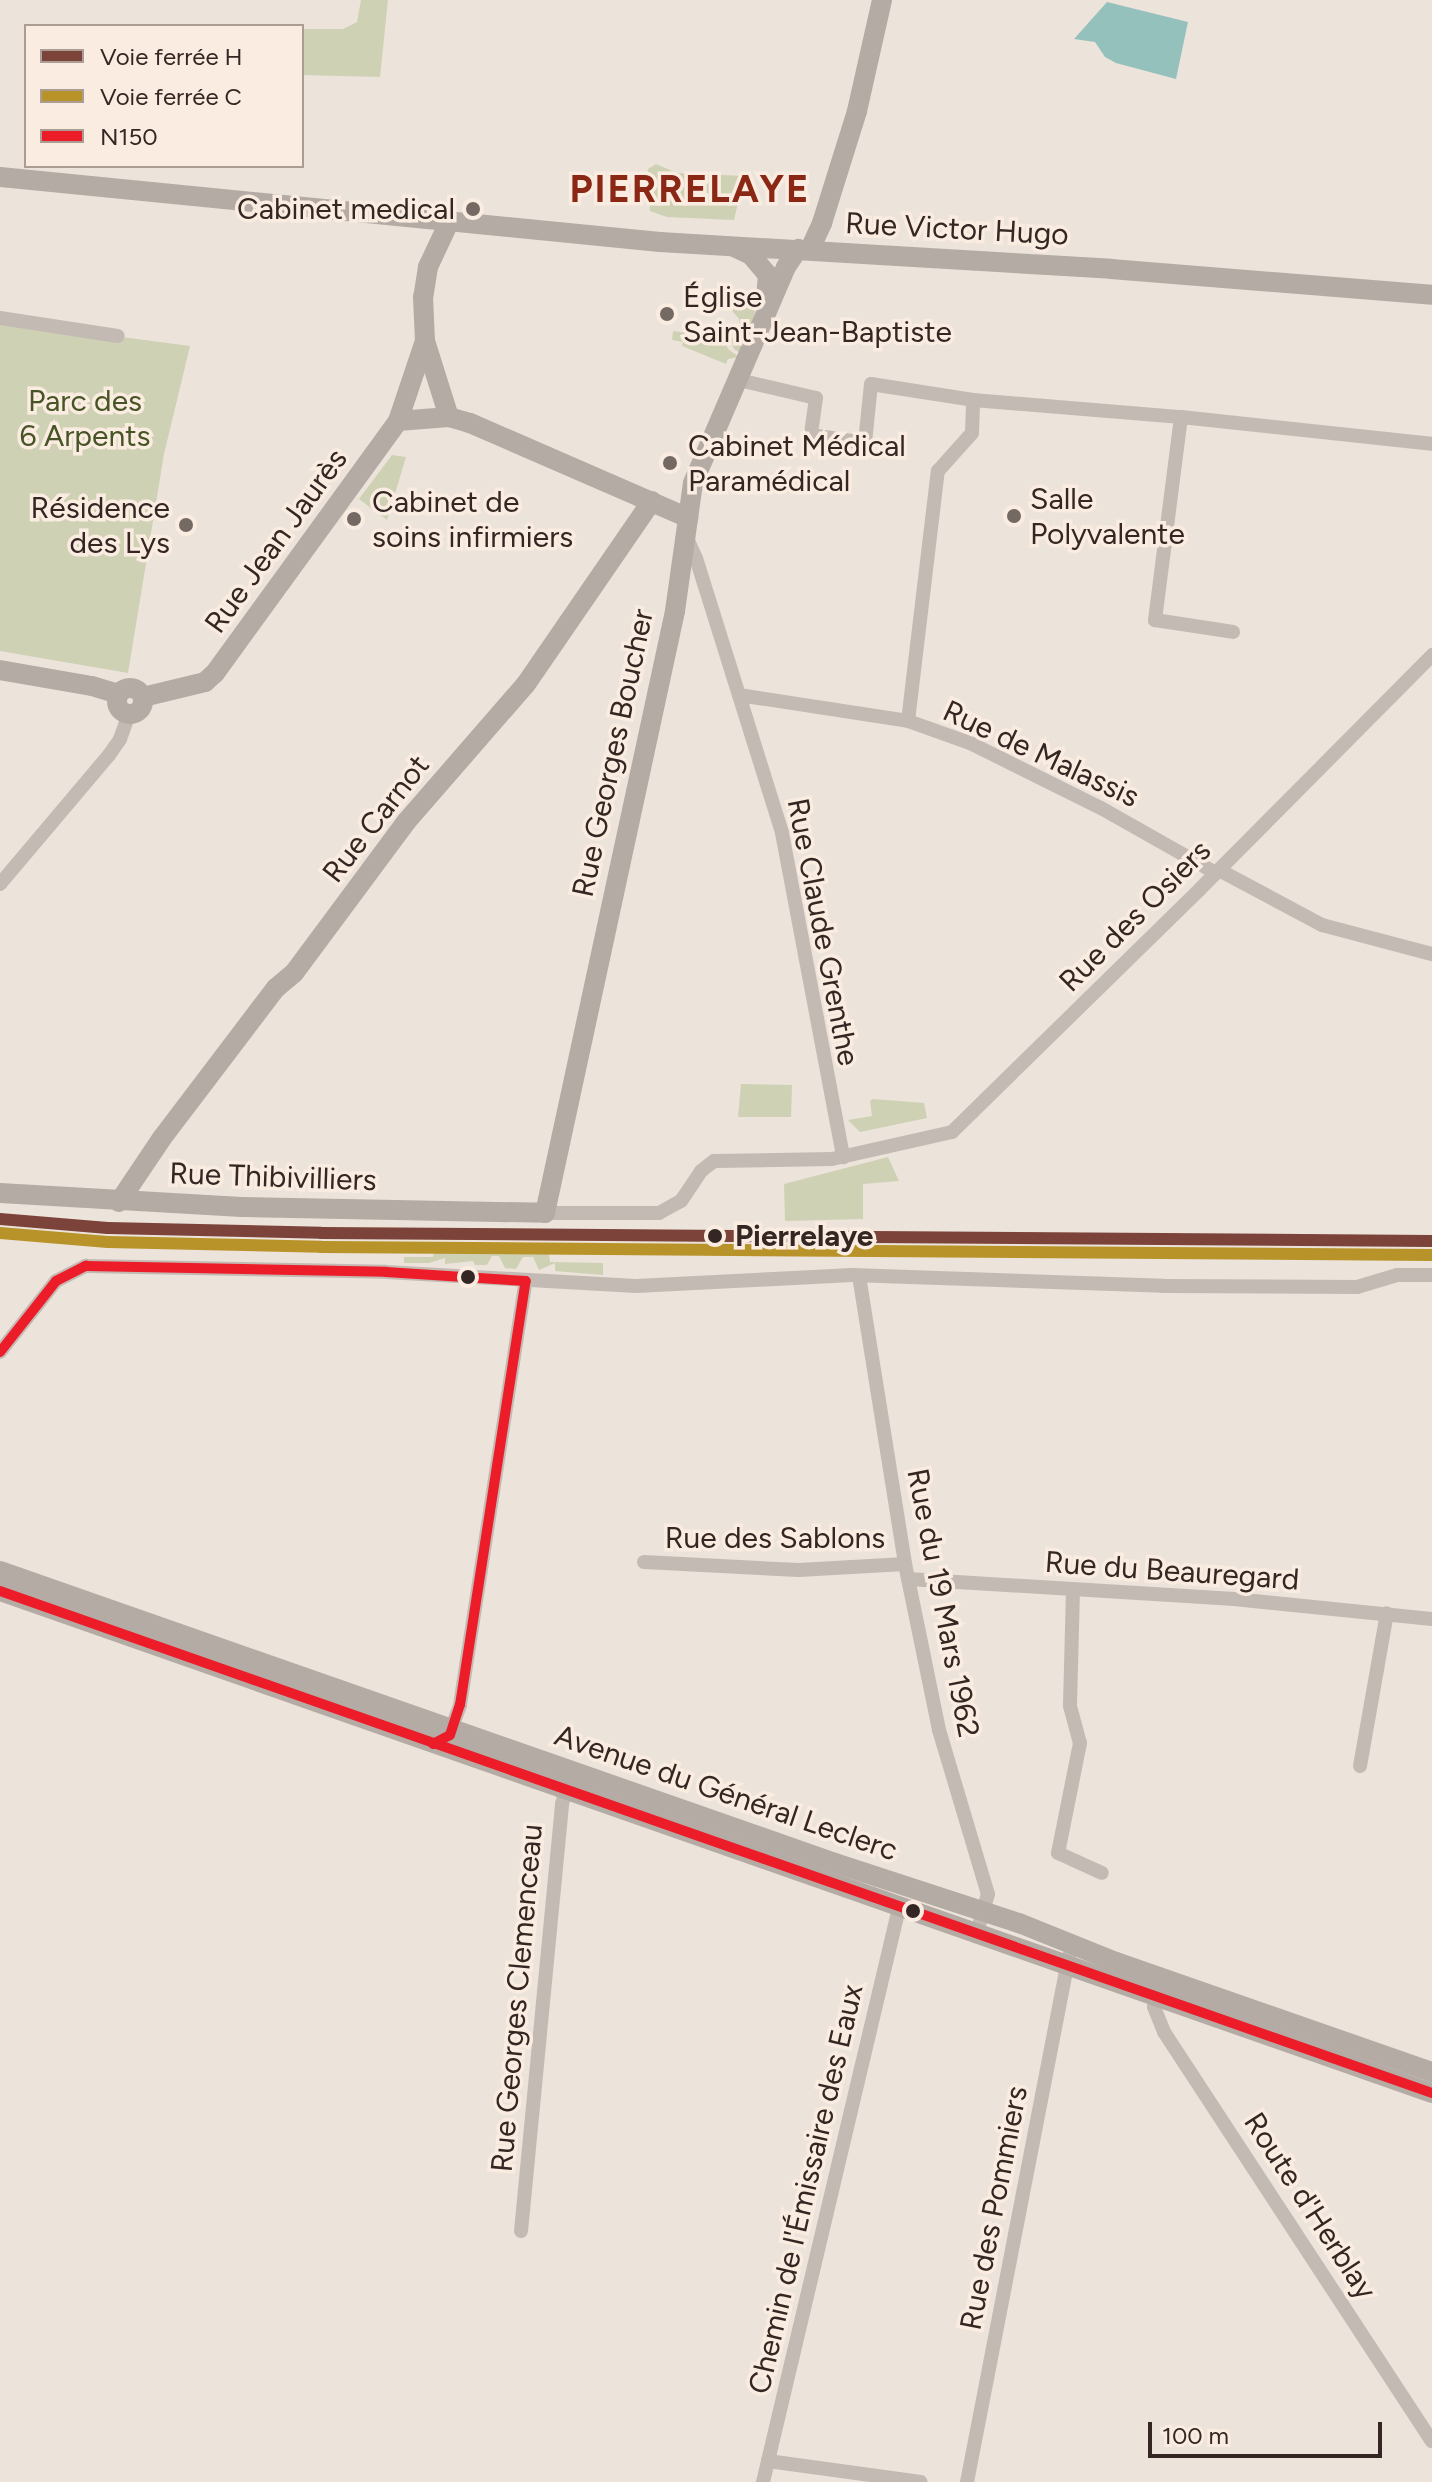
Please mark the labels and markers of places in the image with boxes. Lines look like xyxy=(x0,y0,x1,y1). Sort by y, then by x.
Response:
place label: Cabinet medical xyxy=(237,191,455,227)
marker: Cabinet medical xyxy=(462,198,484,220)
place label: Église Saint-Jean-Baptiste xyxy=(683,279,952,350)
marker: Église Saint-Jean-Baptiste xyxy=(658,305,676,323)
place label: Cabinet Médical Paramédical xyxy=(688,428,906,498)
marker: Cabinet Médical Paramédical xyxy=(659,452,681,474)
place label: Salle Polyvalente xyxy=(1030,481,1185,552)
place label: Cabinet de soins infirmiers xyxy=(372,484,573,554)
place label: Résidence des Lys xyxy=(31,490,170,560)
marker: Salle Polyvalente xyxy=(1005,507,1023,525)
marker: Cabinet de soins infirmiers xyxy=(343,508,365,530)
marker: Résidence des Lys xyxy=(177,516,195,534)
place label: Pierrelaye xyxy=(735,1218,873,1254)
marker: Pierrelaye xyxy=(702,1223,728,1249)
unlabelled marker xyxy=(460,1269,476,1285)
unlabelled marker xyxy=(905,1903,921,1919)

